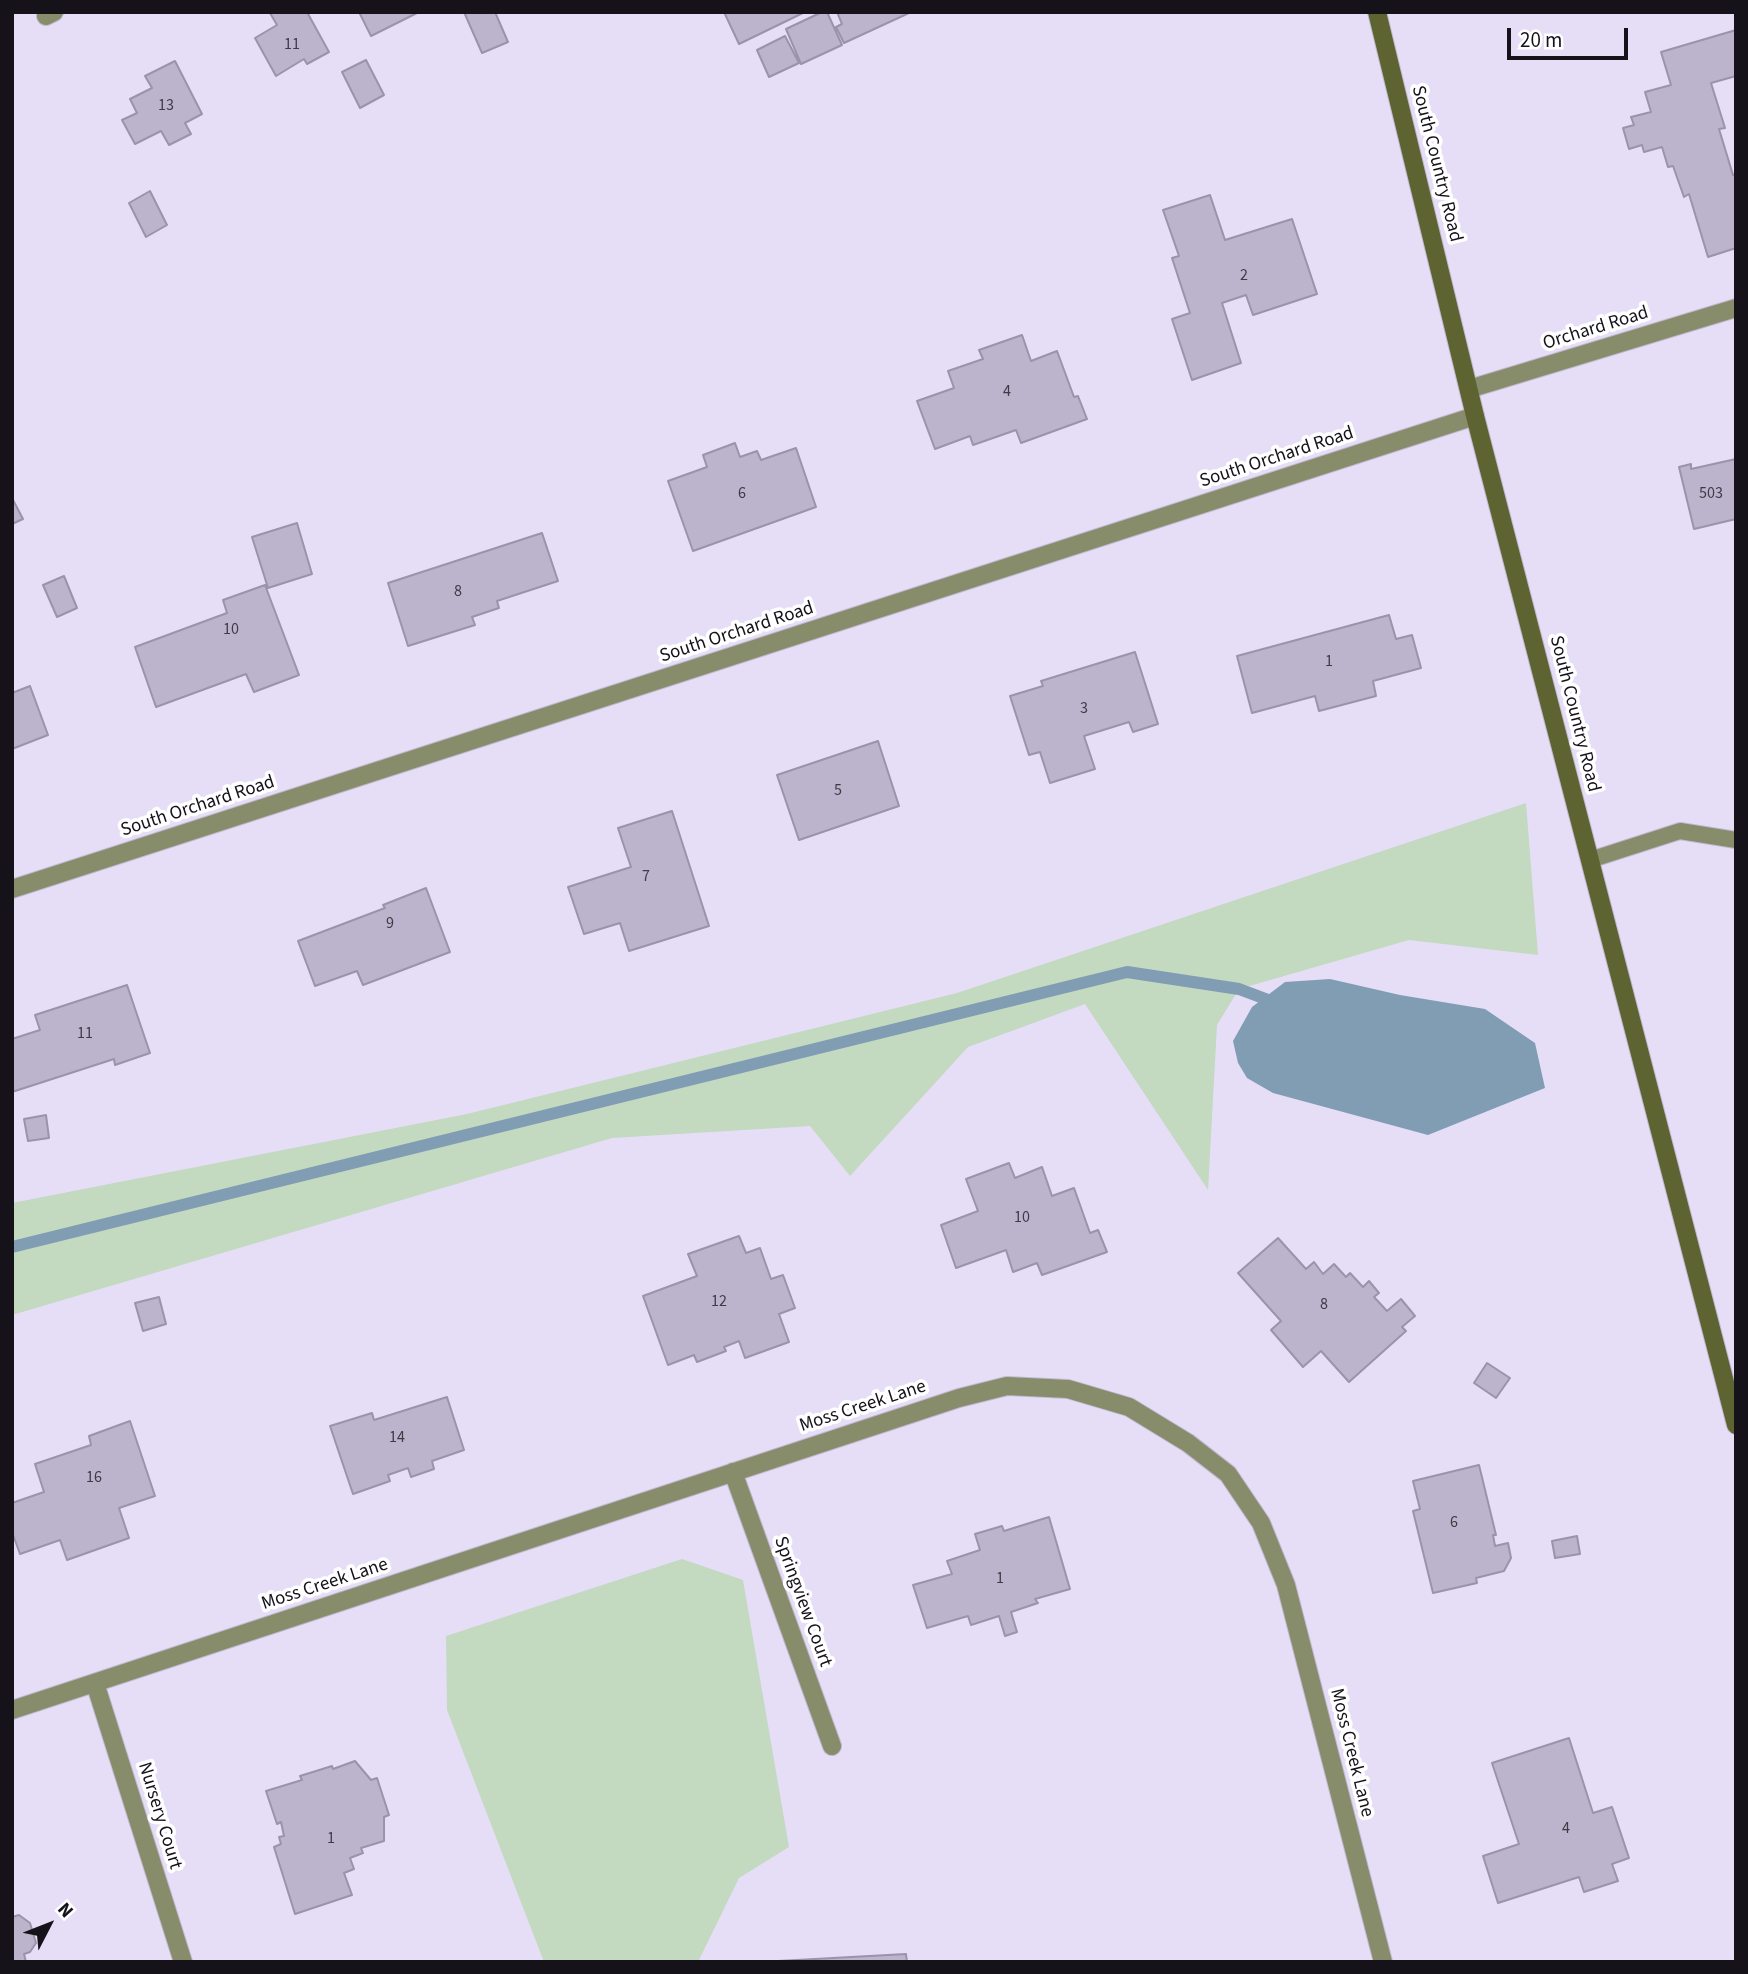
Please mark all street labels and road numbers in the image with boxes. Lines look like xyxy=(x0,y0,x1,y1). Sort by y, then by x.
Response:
street label: South Country Road xyxy=(1406,84,1466,244)
street label: Orchard Road xyxy=(1540,302,1652,356)
street label: South Orchard Road xyxy=(1197,422,1357,494)
street label: South Orchard Road xyxy=(657,597,817,669)
street label: South Country Road xyxy=(1544,634,1604,794)
street label: South Orchard Road xyxy=(118,771,278,843)
street label: Moss Creek Lane xyxy=(797,1376,929,1438)
street label: Springview Court xyxy=(768,1534,836,1670)
street label: Moss Creek Lane xyxy=(259,1554,391,1616)
street label: Moss Creek Lane xyxy=(1324,1686,1378,1820)
street label: Nursery Court xyxy=(132,1760,186,1872)

